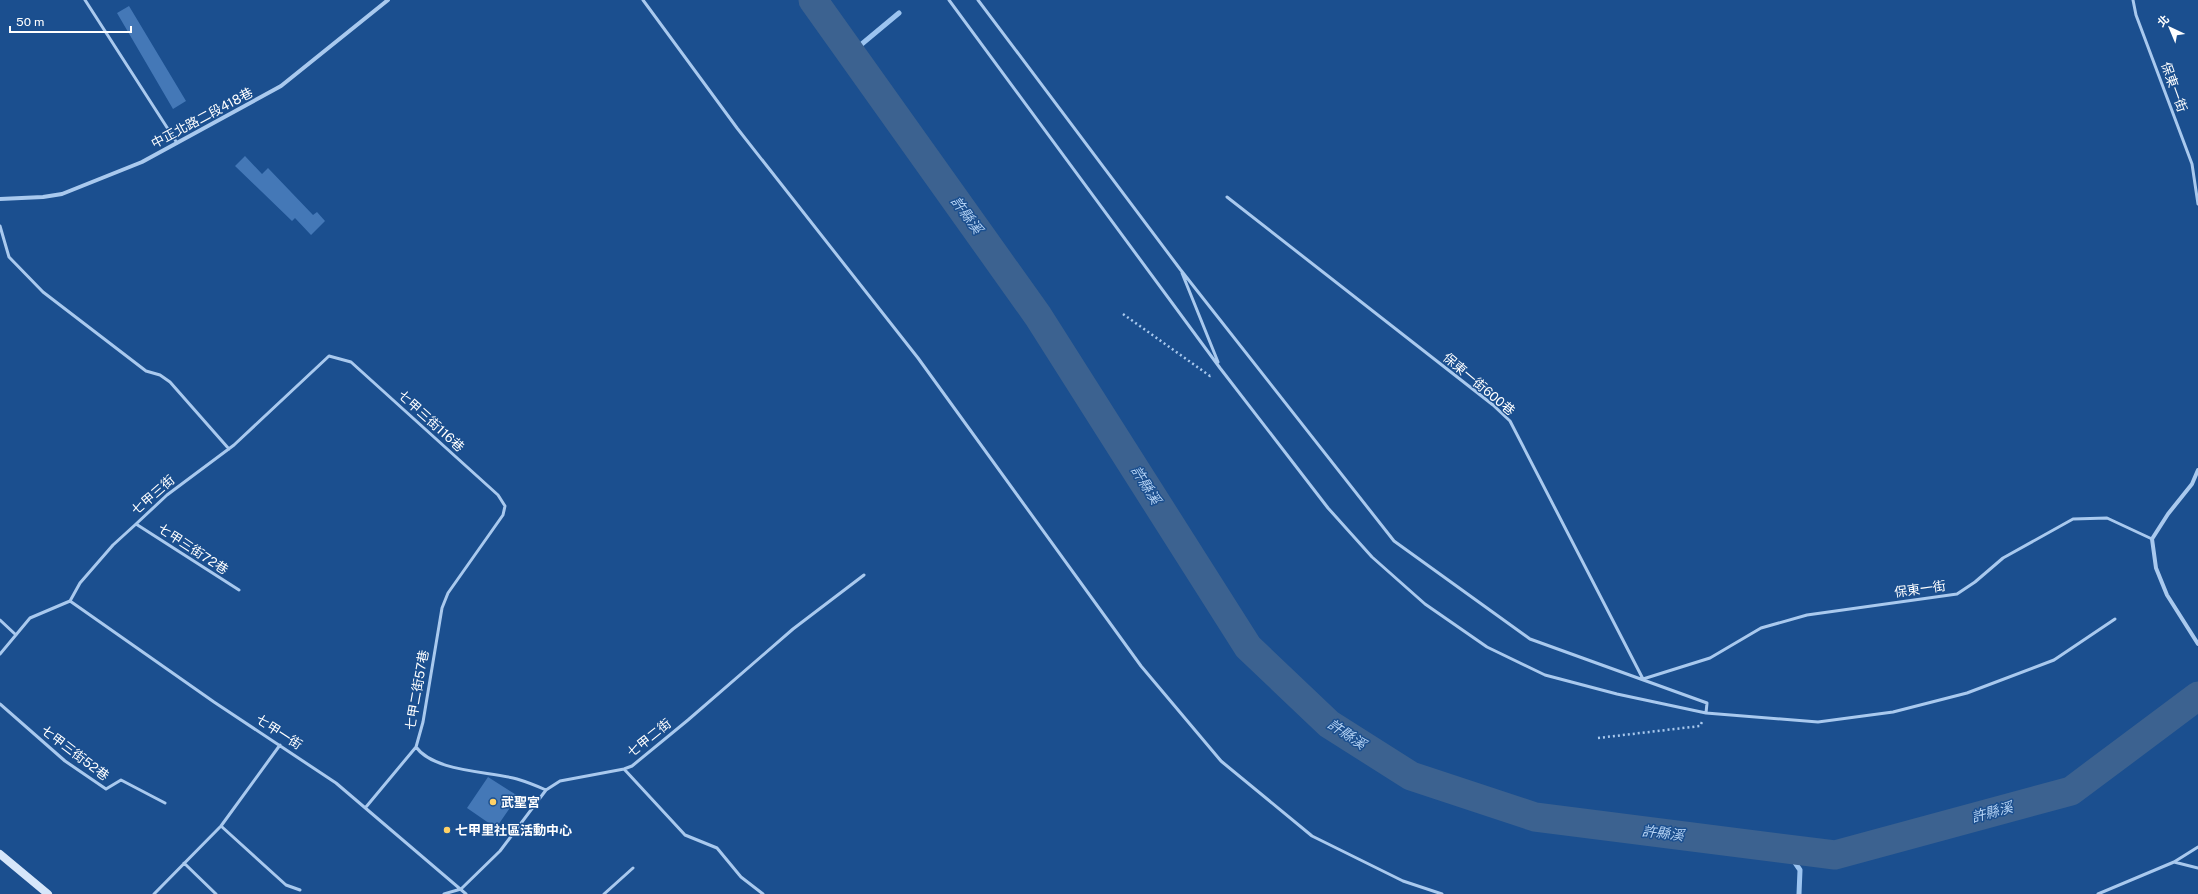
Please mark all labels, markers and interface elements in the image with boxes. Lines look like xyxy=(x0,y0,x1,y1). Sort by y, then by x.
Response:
scale bar xyxy=(10,8,131,34)
north arrow xyxy=(2150,8,2190,48)
text: 北 xyxy=(2155,13,2171,29)
text: 50 m xyxy=(16,15,44,29)
street label: 保東一街 xyxy=(2158,60,2190,114)
street label: 中正北路二段418巷 xyxy=(149,85,255,151)
water label: 許縣溪 xyxy=(948,193,987,238)
street label: 保東一街600巷 xyxy=(1440,350,1518,418)
street label: 七甲三街116巷 xyxy=(395,387,467,455)
water label: 許縣溪 xyxy=(1128,463,1165,509)
street label: 七甲三街 xyxy=(128,472,178,518)
street label: 七甲三街72巷 xyxy=(155,521,231,577)
street label: 保東一街 xyxy=(1893,578,1947,600)
street label: 七甲二街57巷 xyxy=(403,649,431,731)
street label: 七甲一街 xyxy=(253,712,305,752)
street label: 七甲二街 xyxy=(624,716,674,760)
water label: 許縣溪 xyxy=(1325,716,1371,753)
street label: 七甲三街52巷 xyxy=(38,723,112,783)
place label: 武聖宮 xyxy=(501,795,540,810)
marker: 武聖宮 xyxy=(488,797,498,807)
water label: 許縣溪 xyxy=(1970,798,2016,825)
place label: 七甲里社區活動中心 xyxy=(455,823,572,838)
water label: 許縣溪 xyxy=(1641,823,1687,844)
marker: 七甲里社區活動中心 xyxy=(442,825,452,835)

